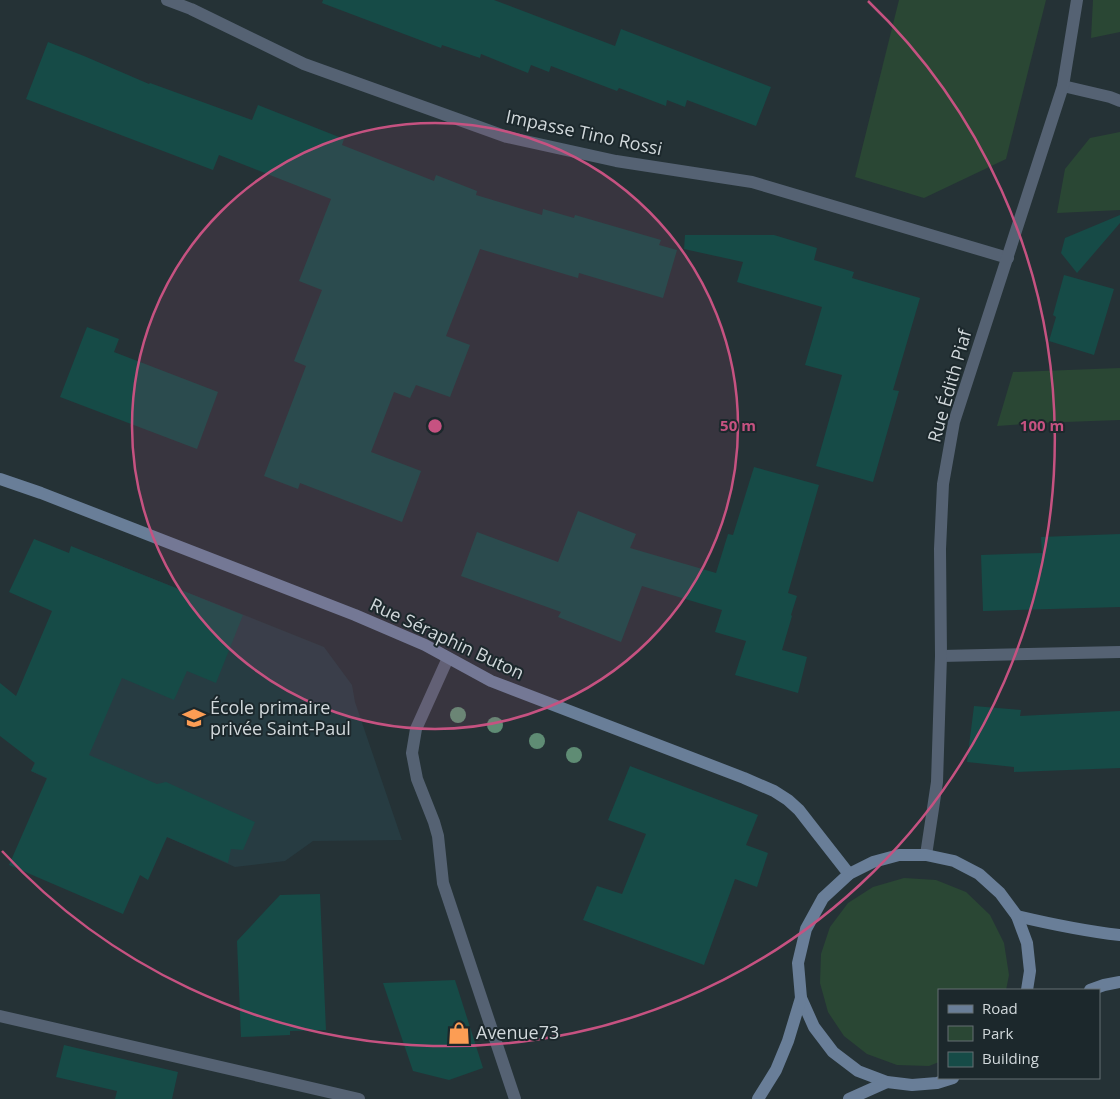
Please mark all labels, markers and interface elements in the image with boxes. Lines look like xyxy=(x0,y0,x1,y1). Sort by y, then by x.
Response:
street label: Impasse Tino Rossi xyxy=(504,104,665,160)
street label: Rue Édith Piaf xyxy=(922,326,977,445)
text: 50 m xyxy=(720,415,756,435)
text: 100 m xyxy=(1020,415,1064,435)
centre of rings xyxy=(426,417,444,435)
street label: Rue Séraphin Buton xyxy=(366,592,528,684)
place label: École primaire privée Saint-Paul xyxy=(210,695,351,740)
school or university icon: École primaire privée Saint-Paul xyxy=(181,705,207,731)
legend xyxy=(938,989,1100,1079)
text: Road xyxy=(982,998,1018,1018)
shop icon: Avenue73 xyxy=(446,1020,472,1046)
place label: Avenue73 xyxy=(476,1020,559,1044)
text: Park xyxy=(982,1023,1013,1043)
text: Building xyxy=(982,1048,1039,1068)

